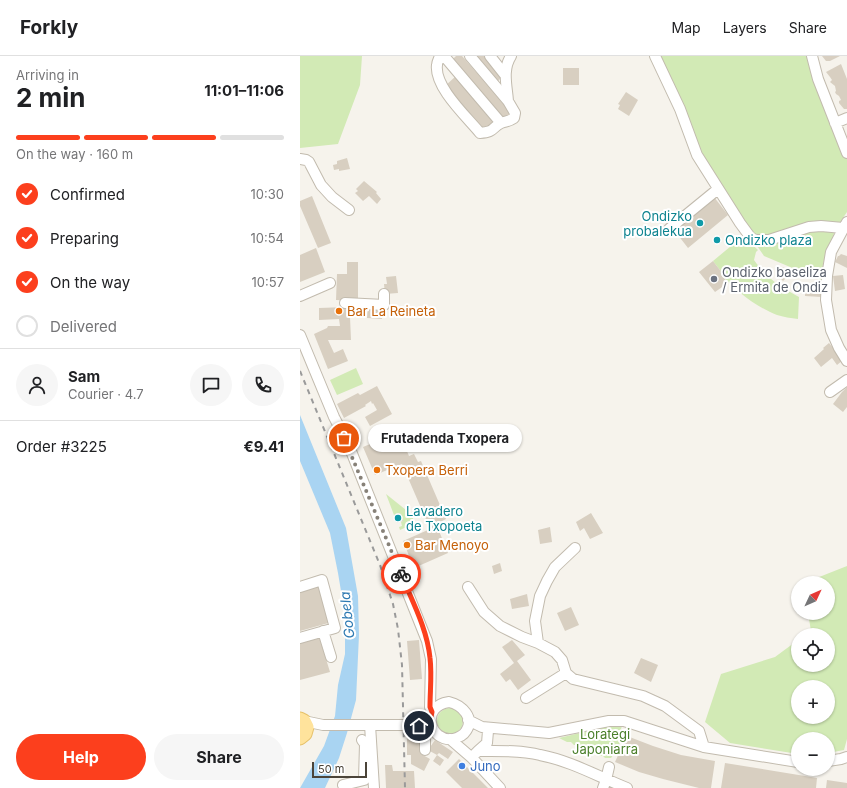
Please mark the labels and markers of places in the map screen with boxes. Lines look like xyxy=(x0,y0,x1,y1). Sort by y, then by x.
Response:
place label: Ondizko probalekua xyxy=(623,208,692,239)
marker: Ondizko probalekua xyxy=(695,218,705,228)
place label: Ondizko plaza xyxy=(725,232,812,248)
marker: Ondizko plaza xyxy=(712,235,722,245)
place label: Ondizko baseliza / Ermita de Ondiz xyxy=(722,264,828,295)
marker: Ondizko baseliza / Ermita de Ondiz xyxy=(709,274,719,284)
place label: Bar La Reineta xyxy=(347,303,435,319)
marker: Bar La Reineta xyxy=(334,306,344,316)
pin xyxy=(327,421,361,455)
callout: Frutadenda Txopera xyxy=(368,424,522,452)
place label: Txopera Berri xyxy=(385,462,468,478)
marker: Txopera Berri xyxy=(372,465,382,475)
place label: Lavadero de Txopoeta xyxy=(406,503,482,534)
marker: Lavadero de Txopoeta xyxy=(393,513,403,523)
place label: Bar Menoyo xyxy=(415,537,489,553)
marker: Bar Menoyo xyxy=(402,540,412,550)
pin xyxy=(402,709,436,743)
place label: Juno xyxy=(470,758,501,774)
marker: Juno xyxy=(457,761,467,771)

